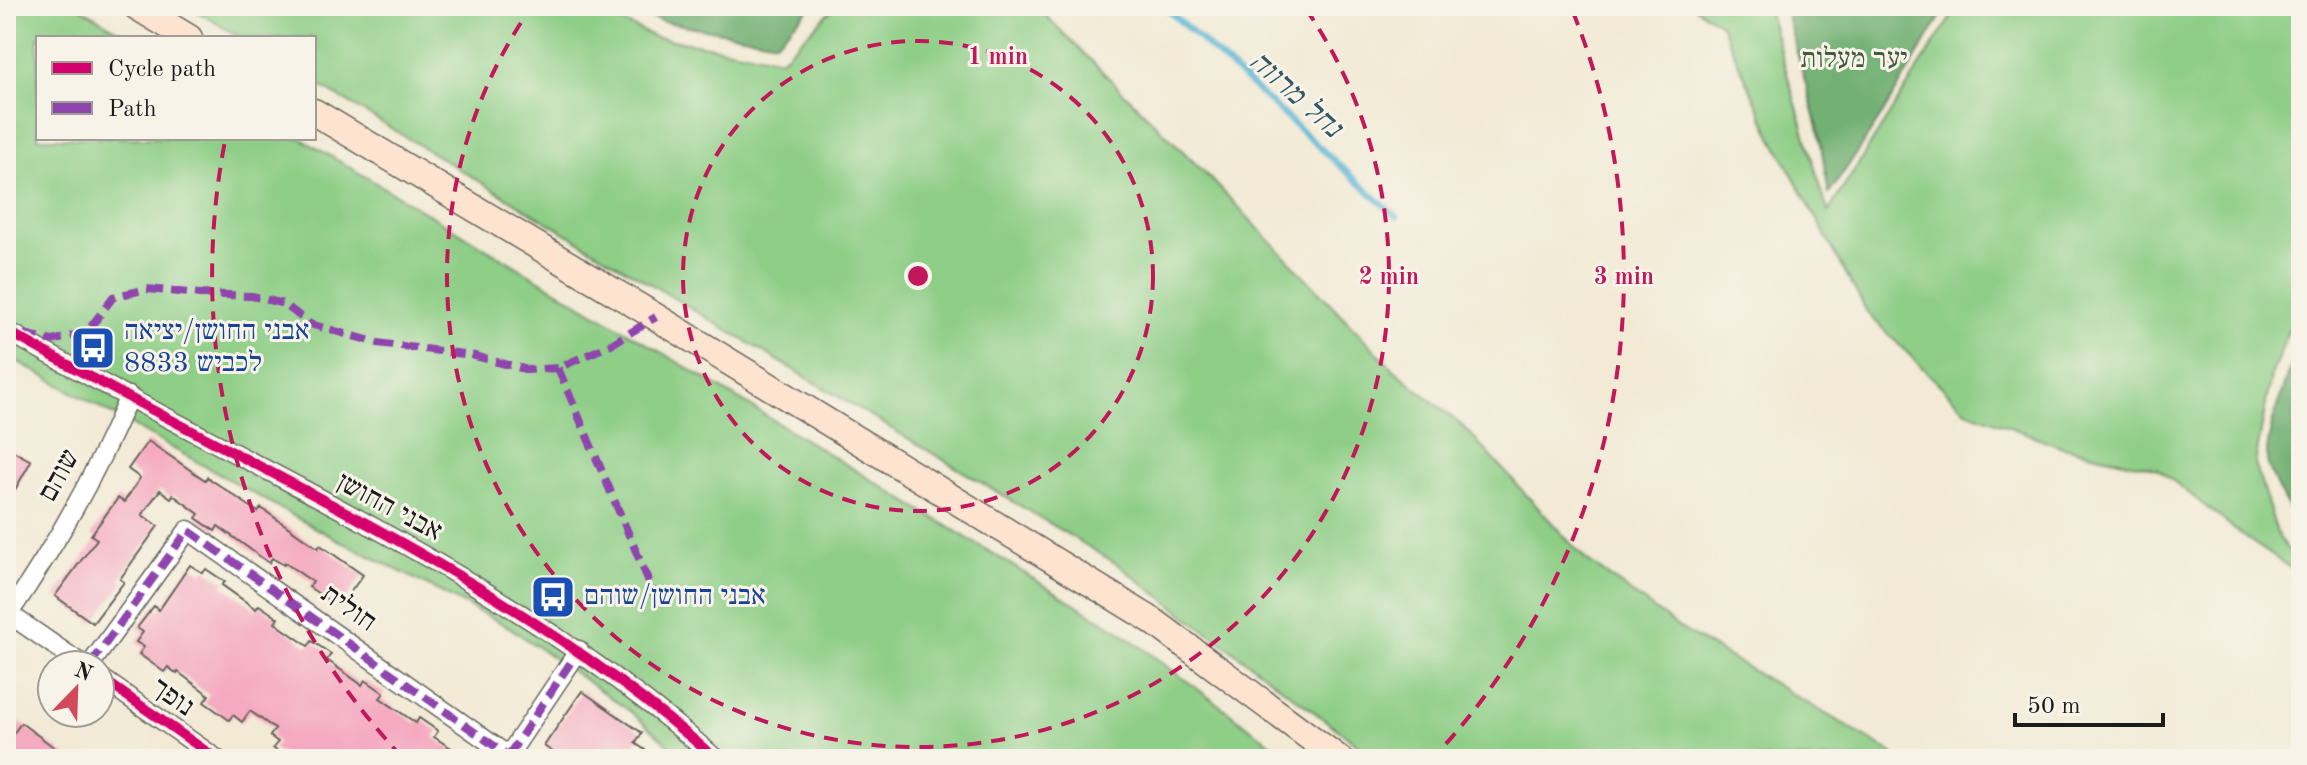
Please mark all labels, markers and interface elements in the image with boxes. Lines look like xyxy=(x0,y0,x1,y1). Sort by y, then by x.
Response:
legend xyxy=(36,36,316,140)
park label: יער מעלות xyxy=(1800,44,1908,74)
text: 1 min xyxy=(968,46,1028,70)
water label: נחל מרווה xyxy=(1243,46,1349,145)
text: Cycle path xyxy=(108,58,216,82)
text: Path xyxy=(108,98,157,122)
centre of rings xyxy=(904,262,932,290)
text: 2 min xyxy=(1359,266,1419,290)
text: 3 min xyxy=(1594,266,1654,290)
place label: אבני החושן/יציאה לכביש 8833 xyxy=(124,318,309,378)
bus stop icon: אבני החושן/יציאה לכביש 8833 xyxy=(69,324,117,372)
street label: שוהם xyxy=(34,445,86,507)
street label: אבני החושן xyxy=(332,469,446,547)
bus stop icon: אבני החושן/שוהם xyxy=(529,573,577,621)
street label: חולית xyxy=(315,579,382,638)
place label: אבני החושן/שוהם xyxy=(584,583,766,611)
north arrow xyxy=(36,649,116,729)
text: N xyxy=(71,659,95,686)
street label: נופך xyxy=(146,674,198,722)
scale bar xyxy=(2015,677,2163,727)
text: 50 m xyxy=(2027,695,2081,719)

